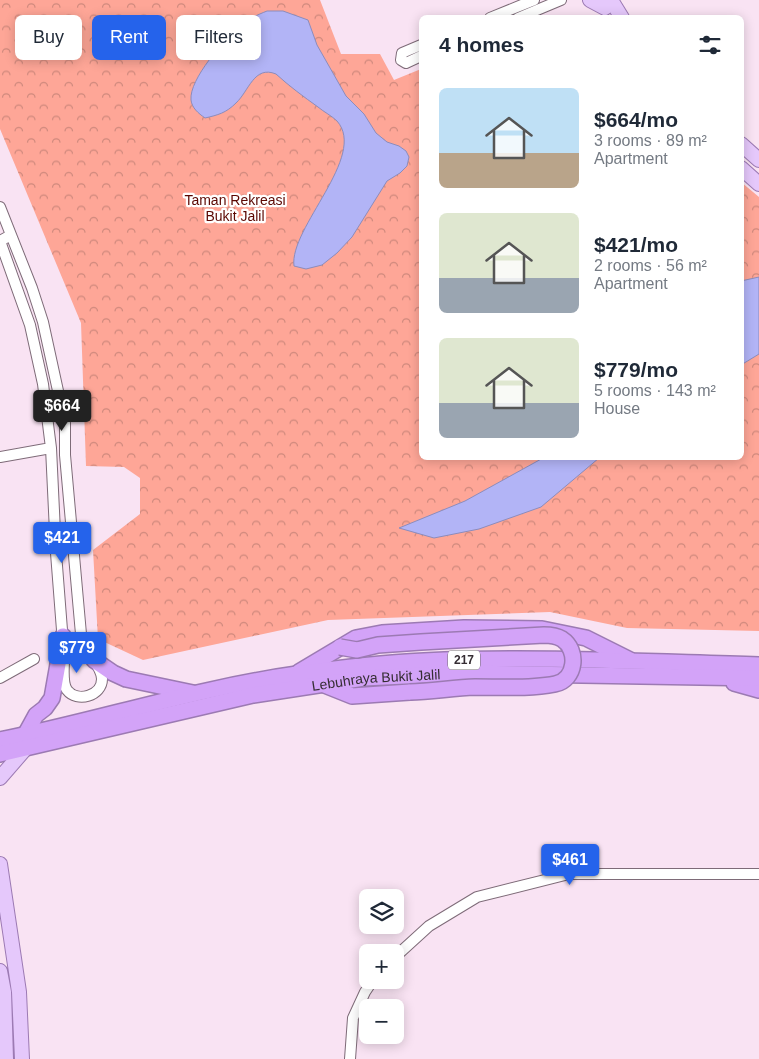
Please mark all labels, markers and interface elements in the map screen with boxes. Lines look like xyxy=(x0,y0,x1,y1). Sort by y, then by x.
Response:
chip: Buy xyxy=(15,15,82,60)
chip: Rent xyxy=(92,15,166,60)
chip: Filters xyxy=(176,15,261,60)
icon: filters xyxy=(696,31,724,59)
text: 4 homes xyxy=(439,33,524,56)
icon: home xyxy=(479,108,539,168)
text: $664/mo xyxy=(594,108,678,131)
text: 3 rooms · 89 m² xyxy=(594,132,707,149)
text: Apartment xyxy=(594,150,668,167)
park label: Taman Rekreasi Bukit Jalil xyxy=(184,192,286,224)
icon: home xyxy=(479,233,539,293)
text: $421/mo xyxy=(594,233,678,256)
text: 2 rooms · 56 m² xyxy=(594,257,707,274)
text: Apartment xyxy=(594,275,668,292)
icon: home xyxy=(479,358,539,418)
text: $779/mo xyxy=(594,358,678,381)
text: 5 rooms · 143 m² xyxy=(594,382,716,399)
pin: $664 xyxy=(32,390,92,432)
text: $664 xyxy=(44,397,80,414)
text: House xyxy=(594,400,640,417)
pin: $421 xyxy=(32,522,92,564)
text: $421 xyxy=(44,529,80,546)
pin: $779 xyxy=(47,632,107,674)
text: $779 xyxy=(59,639,95,656)
road number: 217 xyxy=(448,650,480,670)
street label: Lebuhraya Bukit Jalil xyxy=(311,666,441,694)
pin: $461 xyxy=(540,844,600,886)
text: $461 xyxy=(552,851,588,868)
map controls xyxy=(359,889,404,1044)
button: layers xyxy=(359,889,404,934)
button: + xyxy=(359,944,404,989)
button: − xyxy=(359,999,404,1044)

